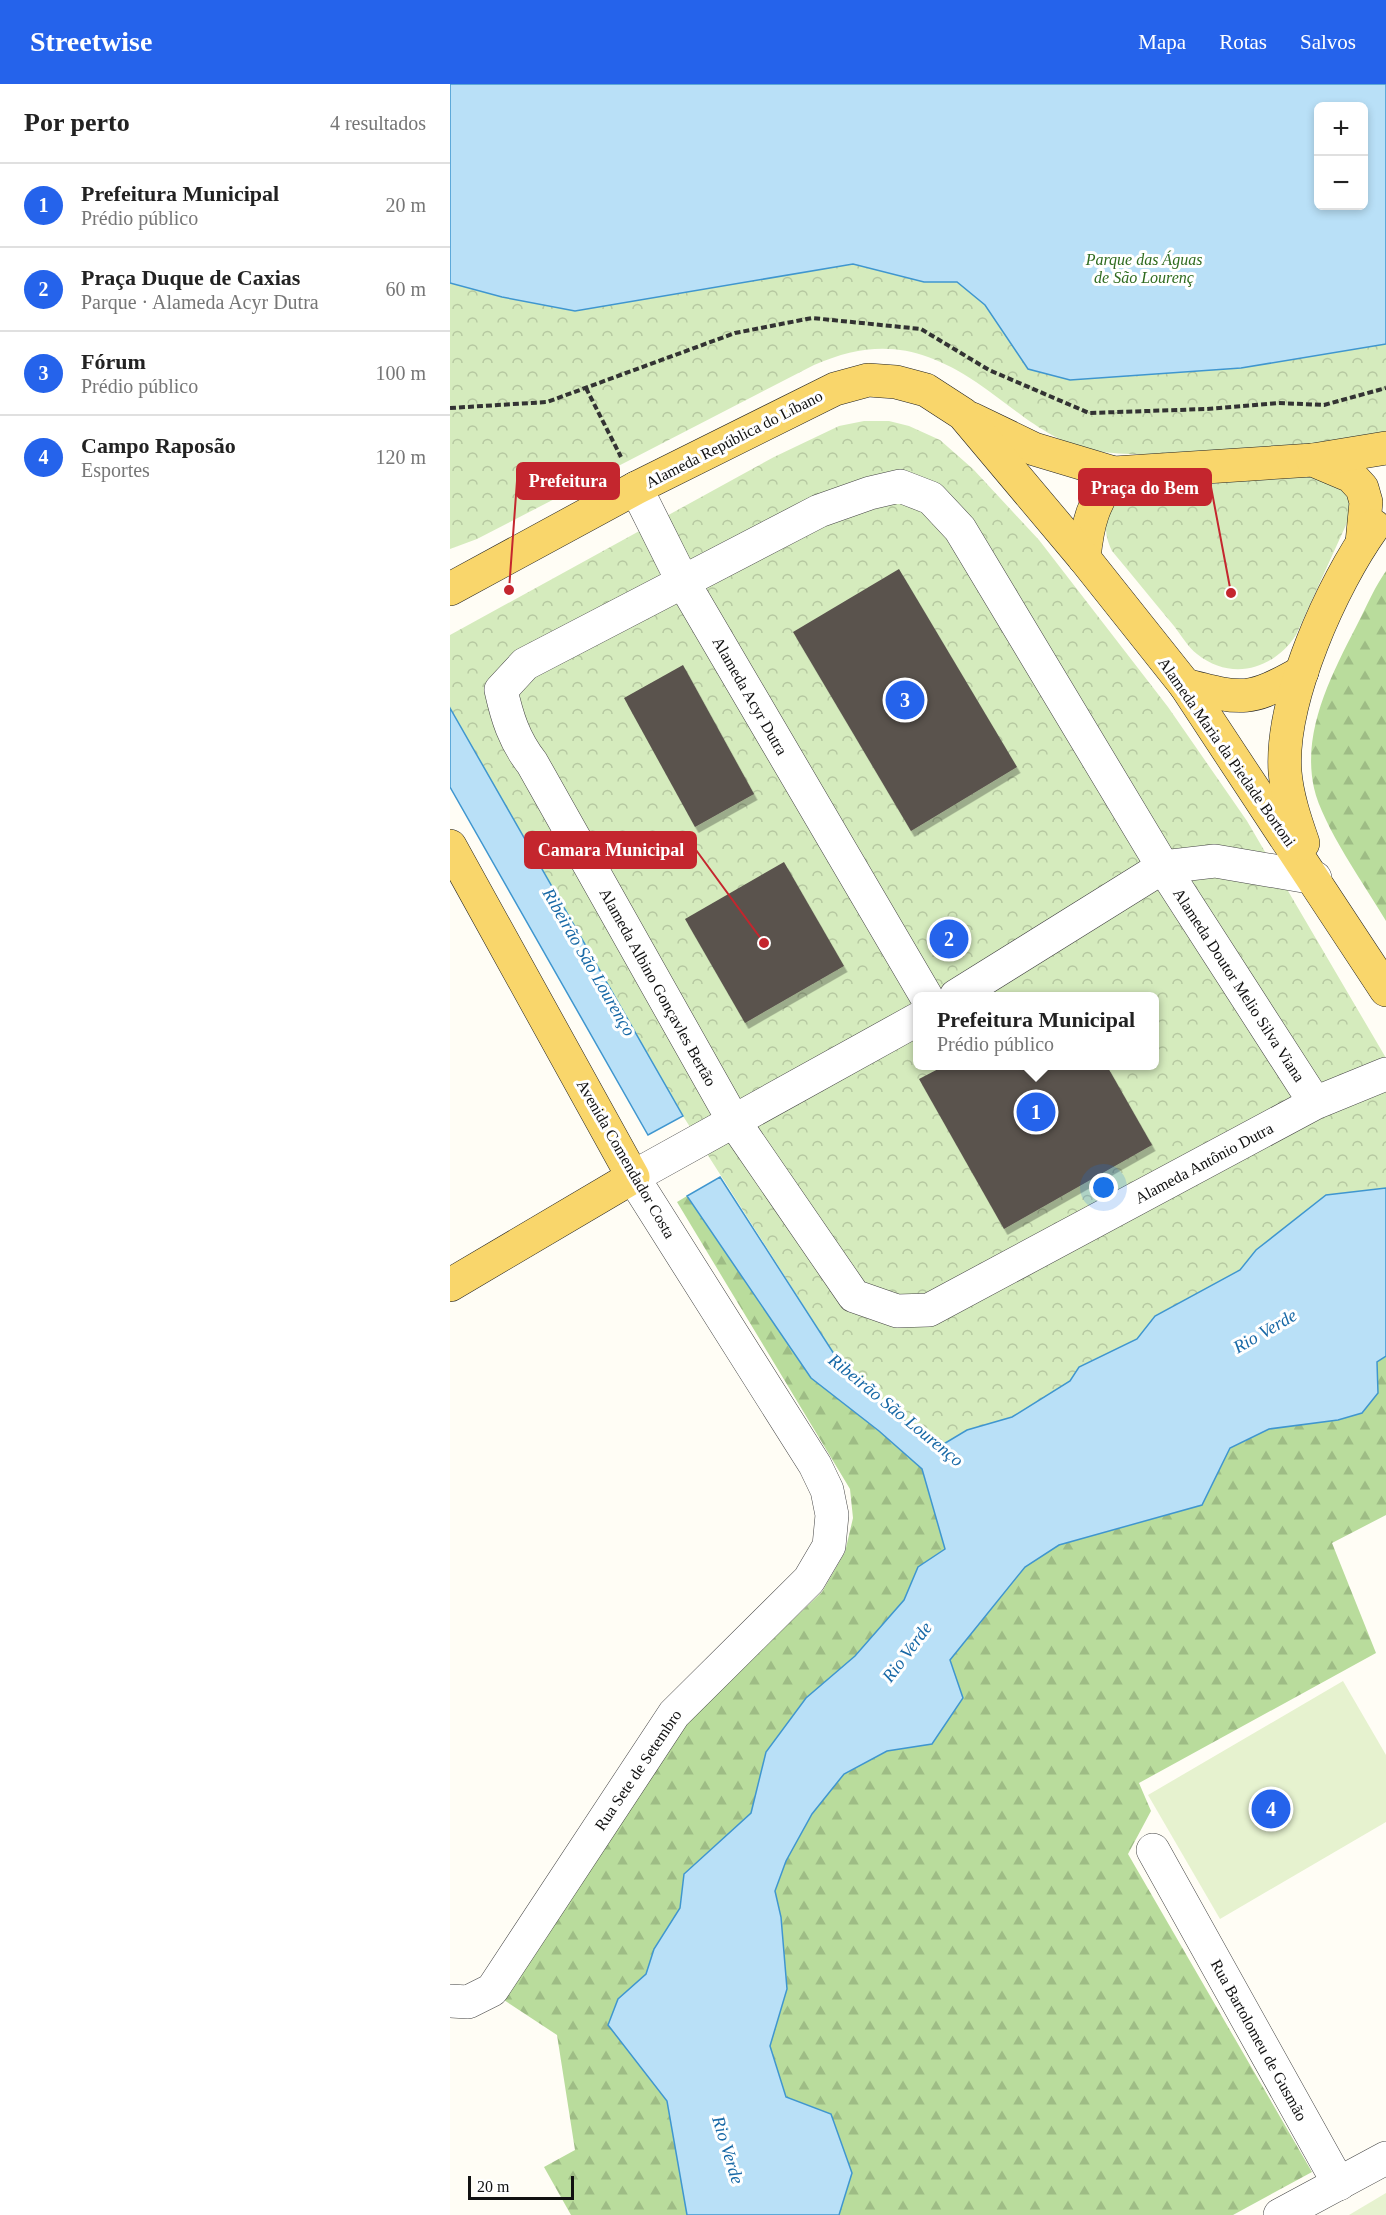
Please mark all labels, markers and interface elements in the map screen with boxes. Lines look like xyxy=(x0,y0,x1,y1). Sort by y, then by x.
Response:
text: Streetwise xyxy=(30,26,152,57)
text: Mapa xyxy=(1138,30,1186,54)
text: Rotas xyxy=(1219,30,1267,54)
text: Salvos xyxy=(1300,30,1356,54)
map controls xyxy=(1314,102,1368,210)
button: + xyxy=(1314,102,1368,156)
text: Por perto xyxy=(24,108,130,137)
text: 4 resultados xyxy=(330,112,426,134)
button: − xyxy=(1314,156,1368,210)
text: Prefeitura Municipal xyxy=(81,181,279,206)
text: 1 xyxy=(39,194,49,216)
text: 20 m xyxy=(385,194,426,216)
text: Prédio público xyxy=(81,207,198,229)
park label: Parque das Águas de São Lourenç xyxy=(1085,250,1202,287)
text: Praça Duque de Caxias xyxy=(81,265,300,290)
text: 2 xyxy=(39,278,49,300)
text: 60 m xyxy=(385,278,426,300)
text: Parque · Alameda Acyr Dutra xyxy=(81,291,319,313)
text: Fórum xyxy=(81,349,146,374)
text: 3 xyxy=(39,362,49,384)
text: 100 m xyxy=(375,362,426,384)
text: Prédio público xyxy=(81,375,198,397)
street label: Alameda República do Líbano xyxy=(643,387,826,492)
text: Campo Raposão xyxy=(81,433,236,458)
text: 4 xyxy=(39,446,49,468)
text: 120 m xyxy=(375,446,426,468)
text: Esportes xyxy=(81,459,150,481)
callout: Prefeitura xyxy=(517,463,619,499)
callout: Praça do Bem xyxy=(1079,469,1211,505)
text: Prefeitura xyxy=(529,471,607,491)
text: Praça do Bem xyxy=(1091,478,1199,498)
street label: Alameda Acyr Dutra xyxy=(708,634,791,758)
street label: Alameda Maria da Piedade Bortoni xyxy=(1155,654,1299,850)
pin: 3 xyxy=(886,678,924,722)
callout: Camara Municipal xyxy=(525,832,696,868)
text: Camara Municipal xyxy=(538,840,684,860)
water label: Ribeirão São Lourenço xyxy=(538,884,639,1039)
street label: Alameda Albino Gonçavles Bertão xyxy=(596,885,720,1089)
street label: Alameda Doutor Melio Silva Viana xyxy=(1170,885,1308,1085)
pin: 2 xyxy=(930,916,968,962)
popup xyxy=(913,992,1159,1070)
text: Prefeitura Municipal xyxy=(937,1007,1135,1032)
text: Prédio público xyxy=(937,1033,1054,1055)
street label: Avenida Comendador Costa xyxy=(574,1077,678,1241)
pin: 1 xyxy=(1016,1090,1056,1134)
street label: Alameda Antônio Dutra xyxy=(1132,1119,1276,1207)
your location xyxy=(1089,1173,1118,1202)
water label: Rio Verde xyxy=(1229,1305,1300,1358)
water label: Ribeirão São Lourenço xyxy=(824,1349,967,1470)
water label: Rio Verde xyxy=(877,1618,936,1687)
street label: Rua Sete de Setembro xyxy=(591,1706,685,1834)
pin: 4 xyxy=(1252,1786,1290,1832)
street label: Rua Bartolomeu de Gusmão xyxy=(1208,1956,1310,2124)
water label: Rio Verde xyxy=(708,2113,748,2186)
scale bar xyxy=(468,2173,574,2200)
text: 20 m xyxy=(477,2178,509,2195)

